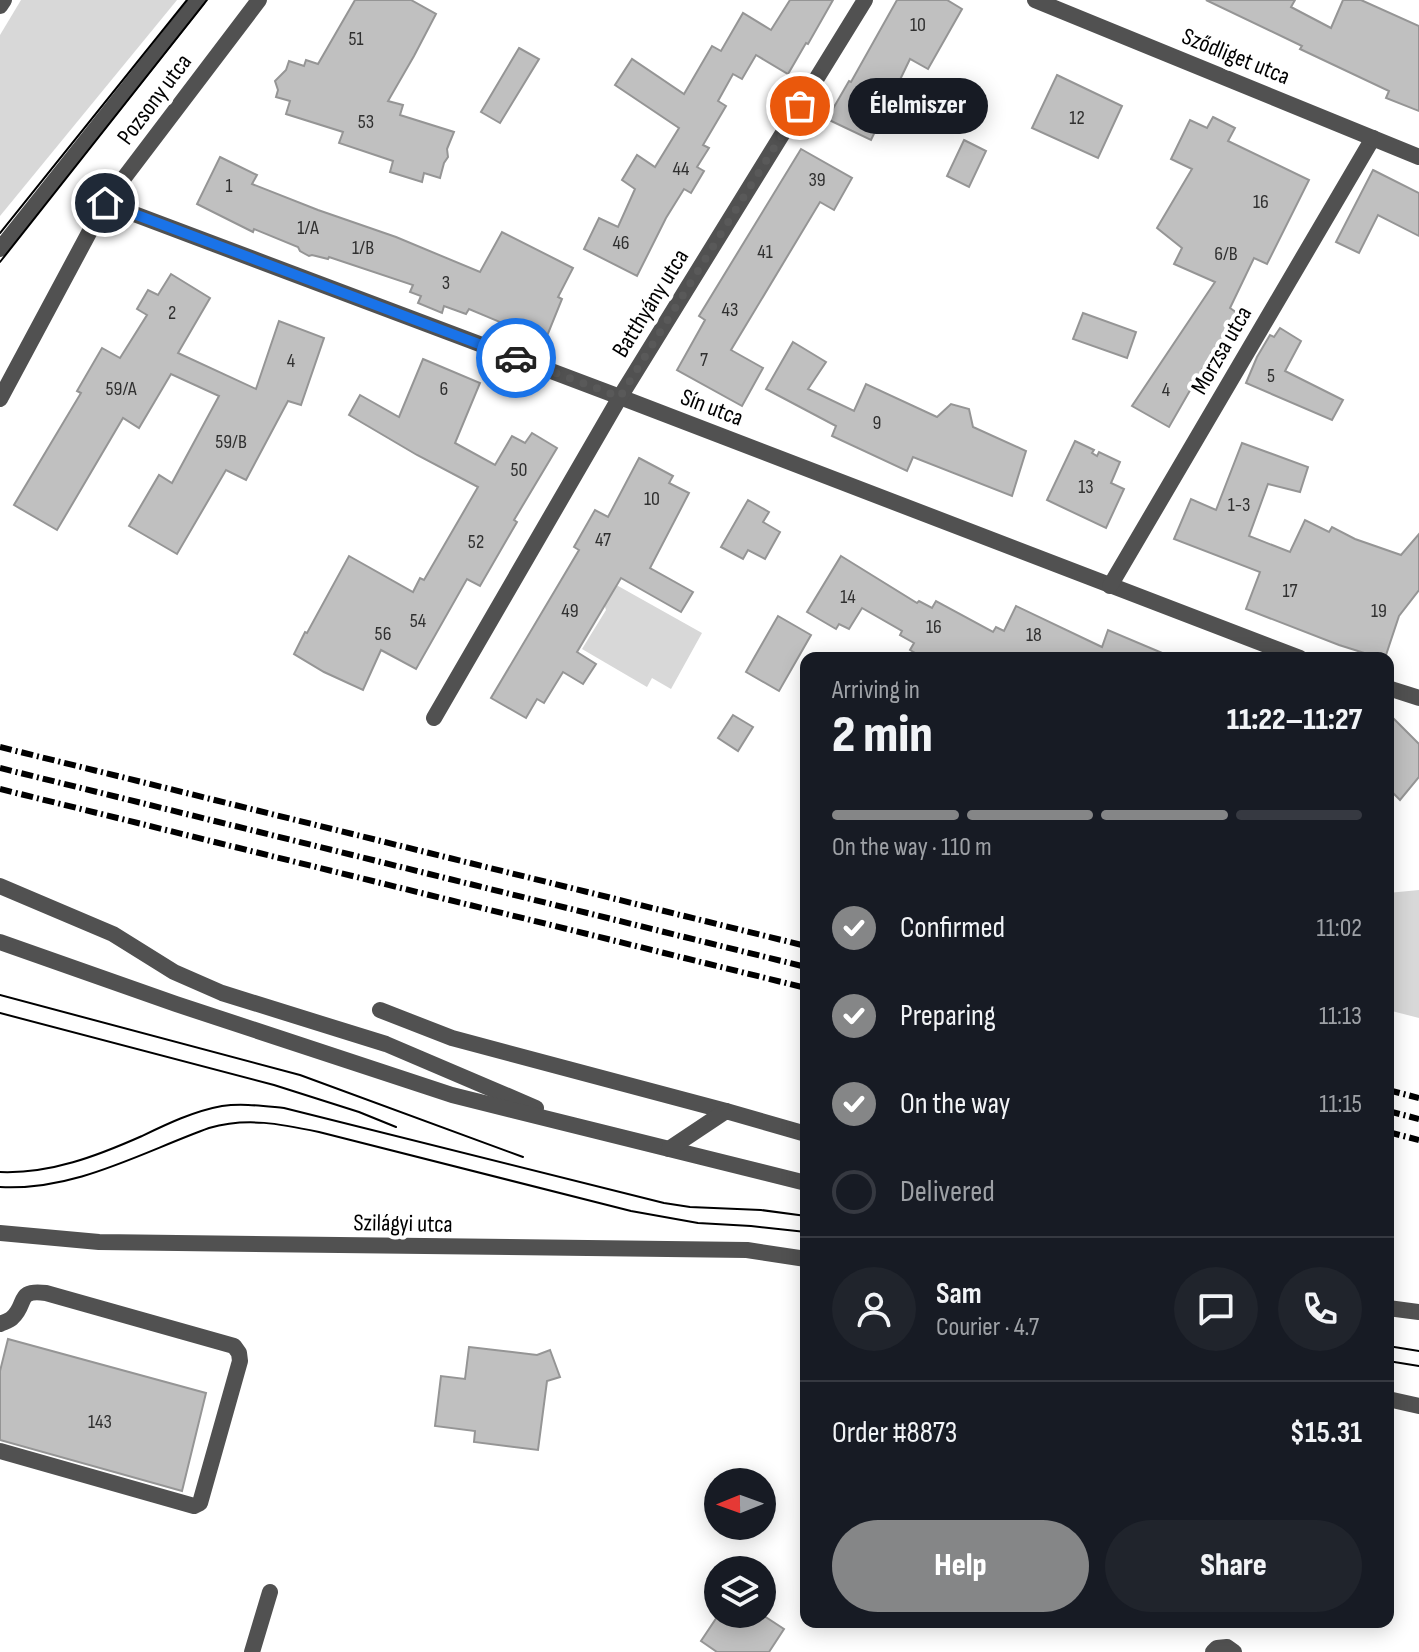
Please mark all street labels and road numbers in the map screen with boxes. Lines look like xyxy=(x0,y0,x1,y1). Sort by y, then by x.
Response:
street label: Sződliget utca xyxy=(1178,22,1294,91)
street label: Pozsony utca xyxy=(111,48,198,150)
street label: Batthyány utca xyxy=(606,244,695,363)
street label: Morzsa utca xyxy=(1185,301,1258,400)
street label: Sín utca xyxy=(677,382,747,433)
street label: Szilágyi utca xyxy=(353,1208,453,1239)

